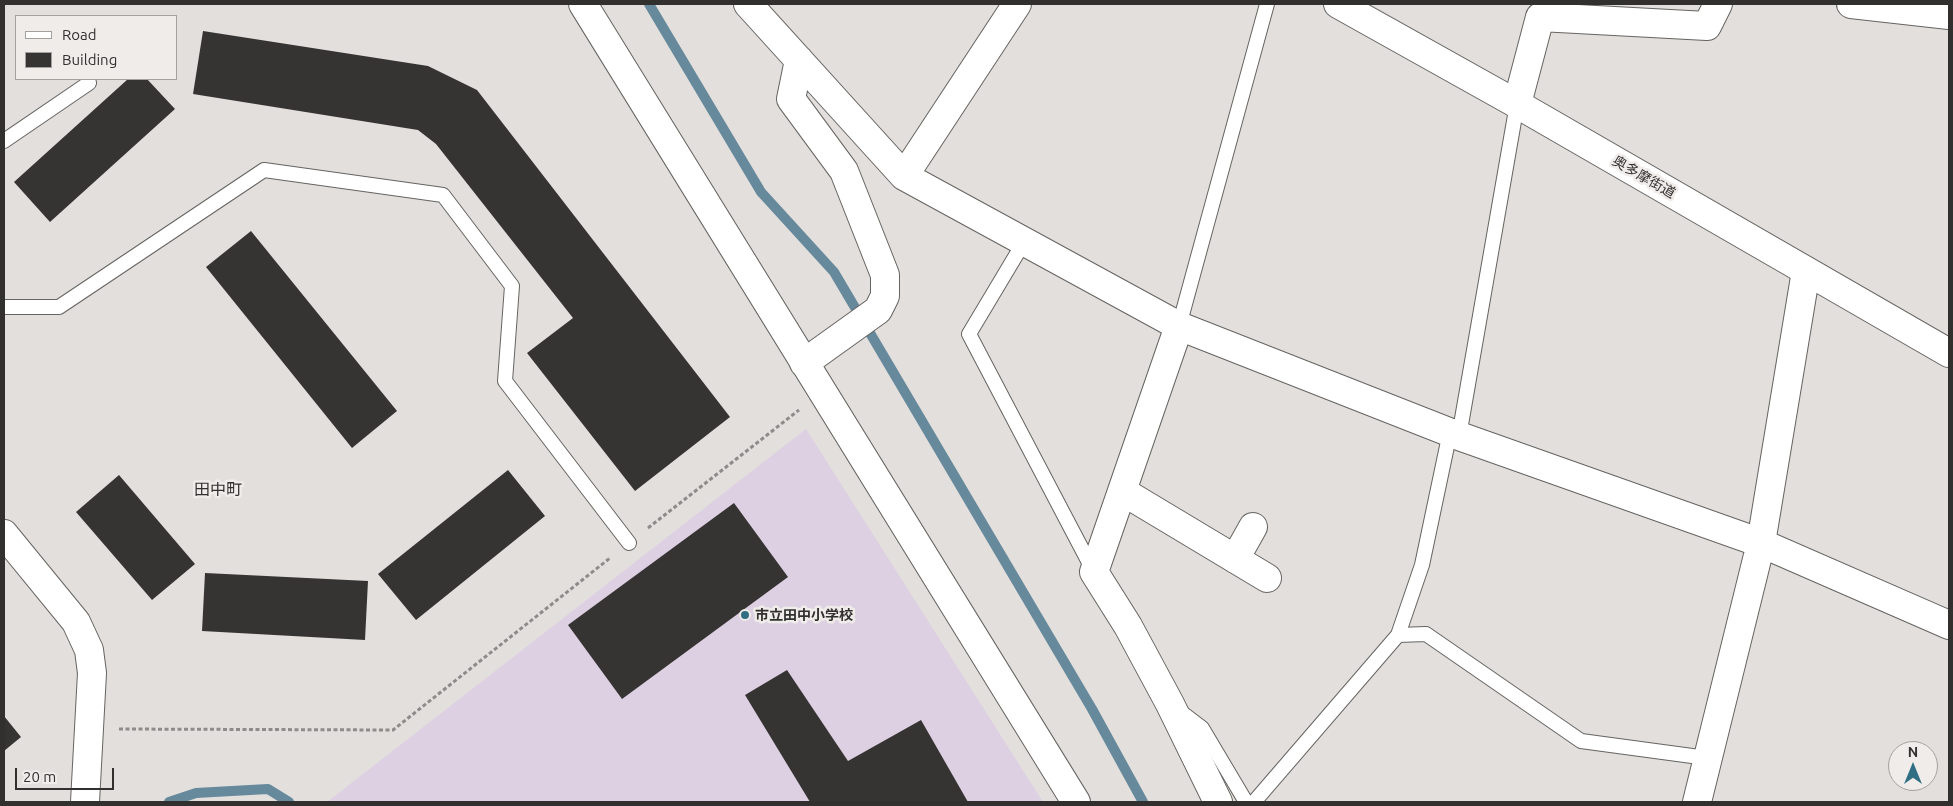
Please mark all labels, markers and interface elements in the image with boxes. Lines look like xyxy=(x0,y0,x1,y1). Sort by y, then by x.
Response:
legend xyxy=(15,15,178,80)
text: Road xyxy=(62,26,97,43)
text: Building xyxy=(62,51,117,68)
street label: 奥多摩街道 xyxy=(1609,152,1679,202)
district label: 田中町 xyxy=(194,480,242,500)
place label: 市立田中小学校 xyxy=(755,607,853,623)
marker: 市立田中小学校 xyxy=(739,609,751,621)
north arrow xyxy=(1888,741,1938,791)
text: N xyxy=(1908,744,1918,760)
scale bar xyxy=(18,758,116,790)
text: 20 m xyxy=(23,768,56,785)

